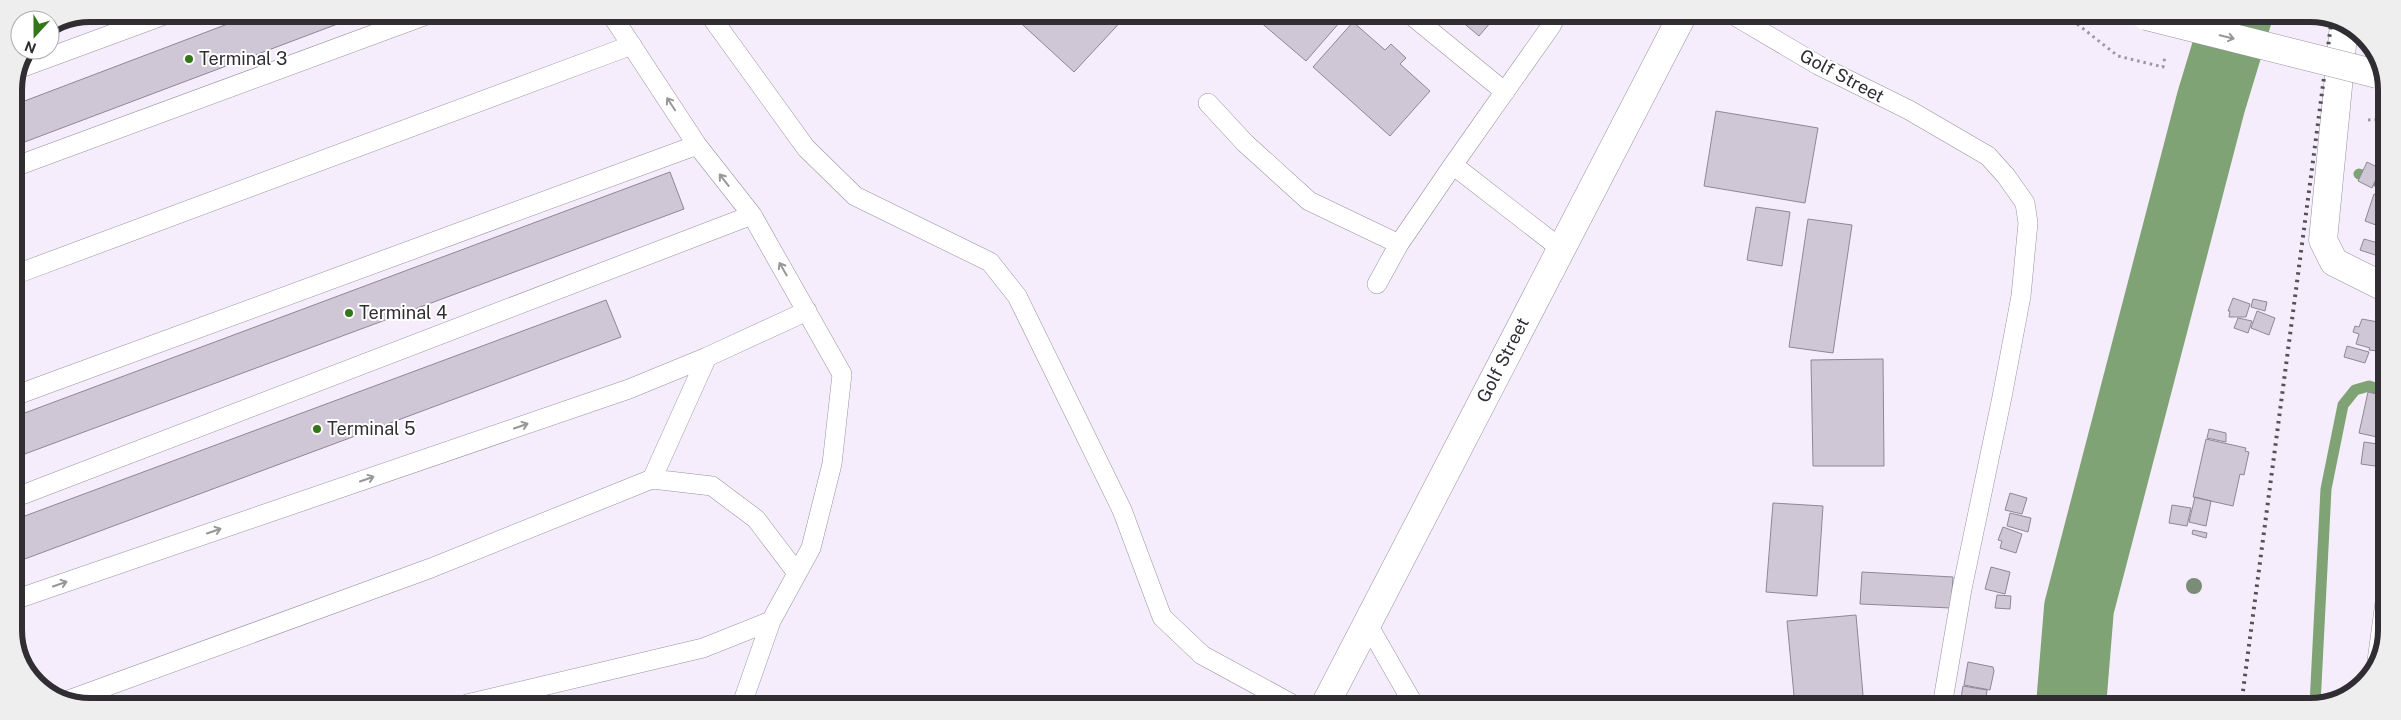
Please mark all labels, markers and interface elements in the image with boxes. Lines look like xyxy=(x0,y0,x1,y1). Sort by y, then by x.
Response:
north arrow xyxy=(10,10,60,60)
one-way arrow xyxy=(2219,33,2235,42)
text: N xyxy=(22,38,38,57)
street label: Golf Street xyxy=(1796,45,1888,107)
place label: Terminal 3 xyxy=(199,48,287,69)
marker: Terminal 3 xyxy=(183,53,195,65)
one-way arrow xyxy=(665,97,676,111)
one-way arrow xyxy=(719,174,730,187)
one-way arrow xyxy=(777,262,787,276)
place label: Terminal 4 xyxy=(359,302,447,323)
marker: Terminal 4 xyxy=(343,307,355,319)
street label: Golf Street xyxy=(1472,314,1533,406)
place label: Terminal 5 xyxy=(327,418,415,439)
one-way arrow xyxy=(513,421,528,430)
marker: Terminal 5 xyxy=(311,423,323,435)
one-way arrow xyxy=(359,473,375,483)
one-way arrow xyxy=(205,526,221,536)
one-way arrow xyxy=(52,579,67,588)

